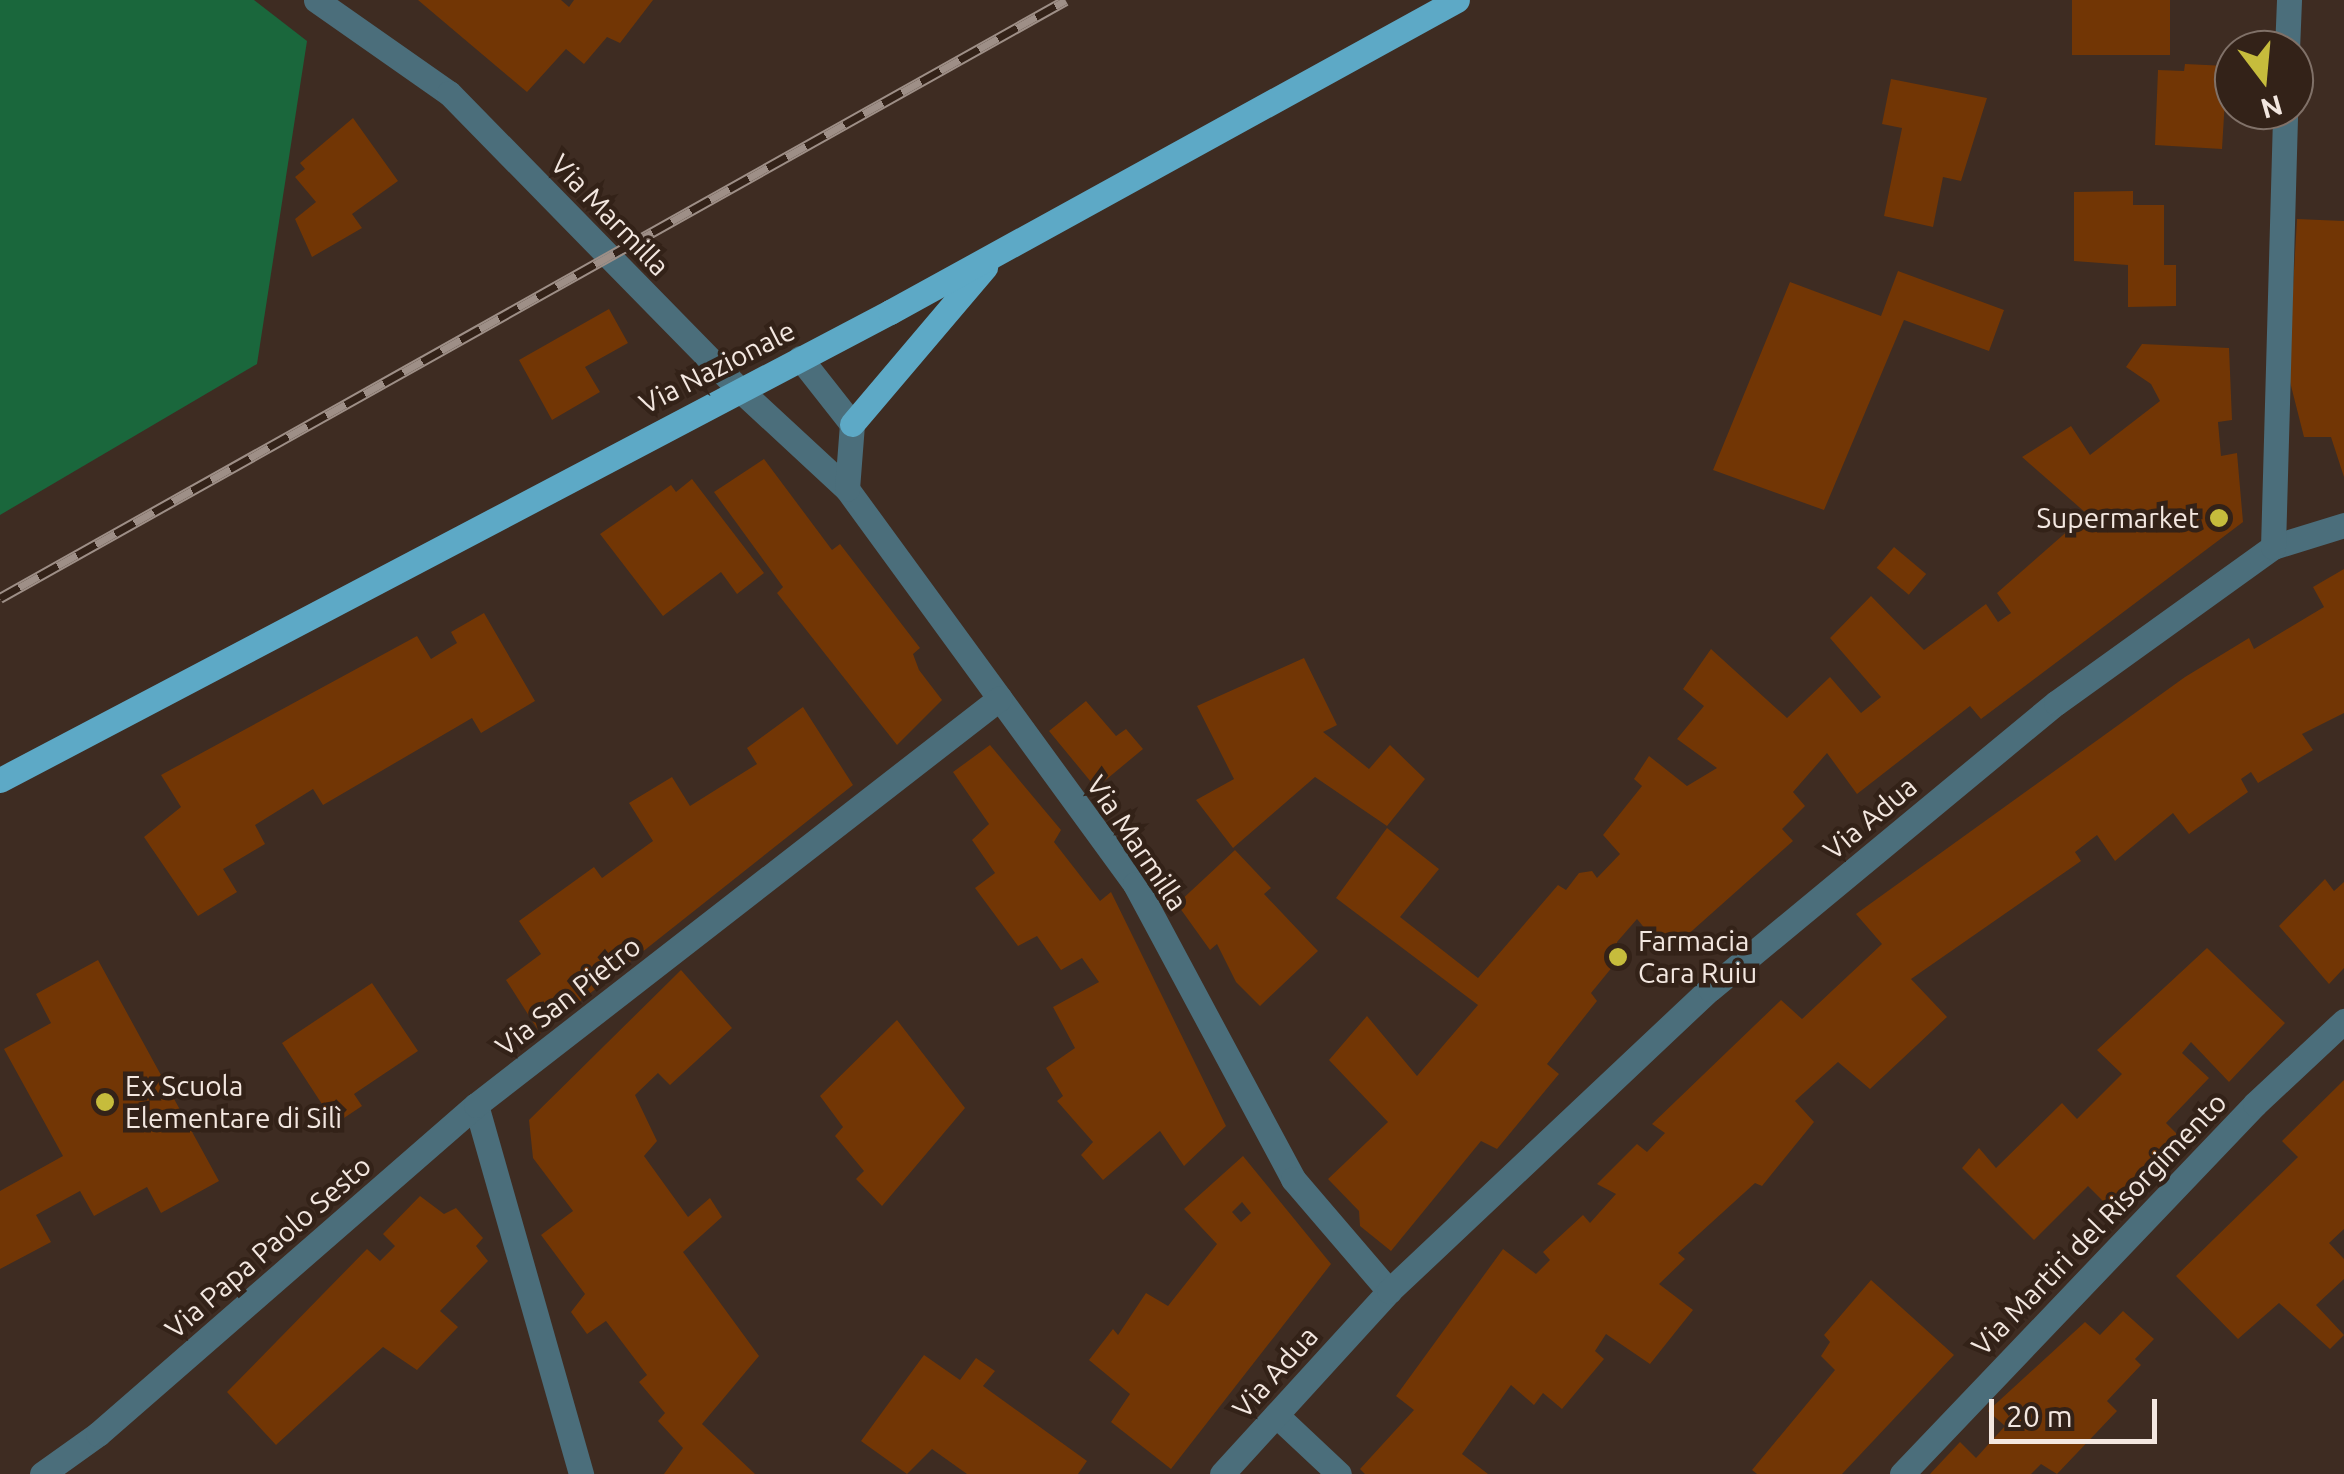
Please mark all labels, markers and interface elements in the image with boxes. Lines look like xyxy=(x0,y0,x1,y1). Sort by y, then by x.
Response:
north arrow xyxy=(2214,30,2314,130)
text: N xyxy=(2258,90,2286,125)
street label: Via Marmilla xyxy=(544,147,676,283)
street label: Via Nazionale xyxy=(634,313,800,421)
place label: Supermarket xyxy=(2037,501,2199,535)
marker: Supermarket xyxy=(2208,507,2230,529)
street label: Via Marmilla xyxy=(1080,769,1194,917)
street label: Via Adua xyxy=(1817,769,1923,867)
place label: Farmacia Cara Ruiu xyxy=(1638,924,1757,990)
street label: Via San Pietro xyxy=(489,929,647,1063)
marker: Farmacia Cara Ruiu xyxy=(1607,946,1629,968)
place label: Ex Scuola Elementare di Silì xyxy=(125,1069,342,1135)
street label: Via Martiri del Risorgimento xyxy=(1965,1086,2233,1362)
marker: Ex Scuola Elementare di Silì xyxy=(94,1091,116,1113)
street label: Via Papa Paolo Sesto xyxy=(158,1149,378,1345)
street label: Via Adua xyxy=(1225,1319,1325,1425)
scale bar xyxy=(1994,1379,2162,1441)
text: 20 m xyxy=(2006,1399,2073,1433)

